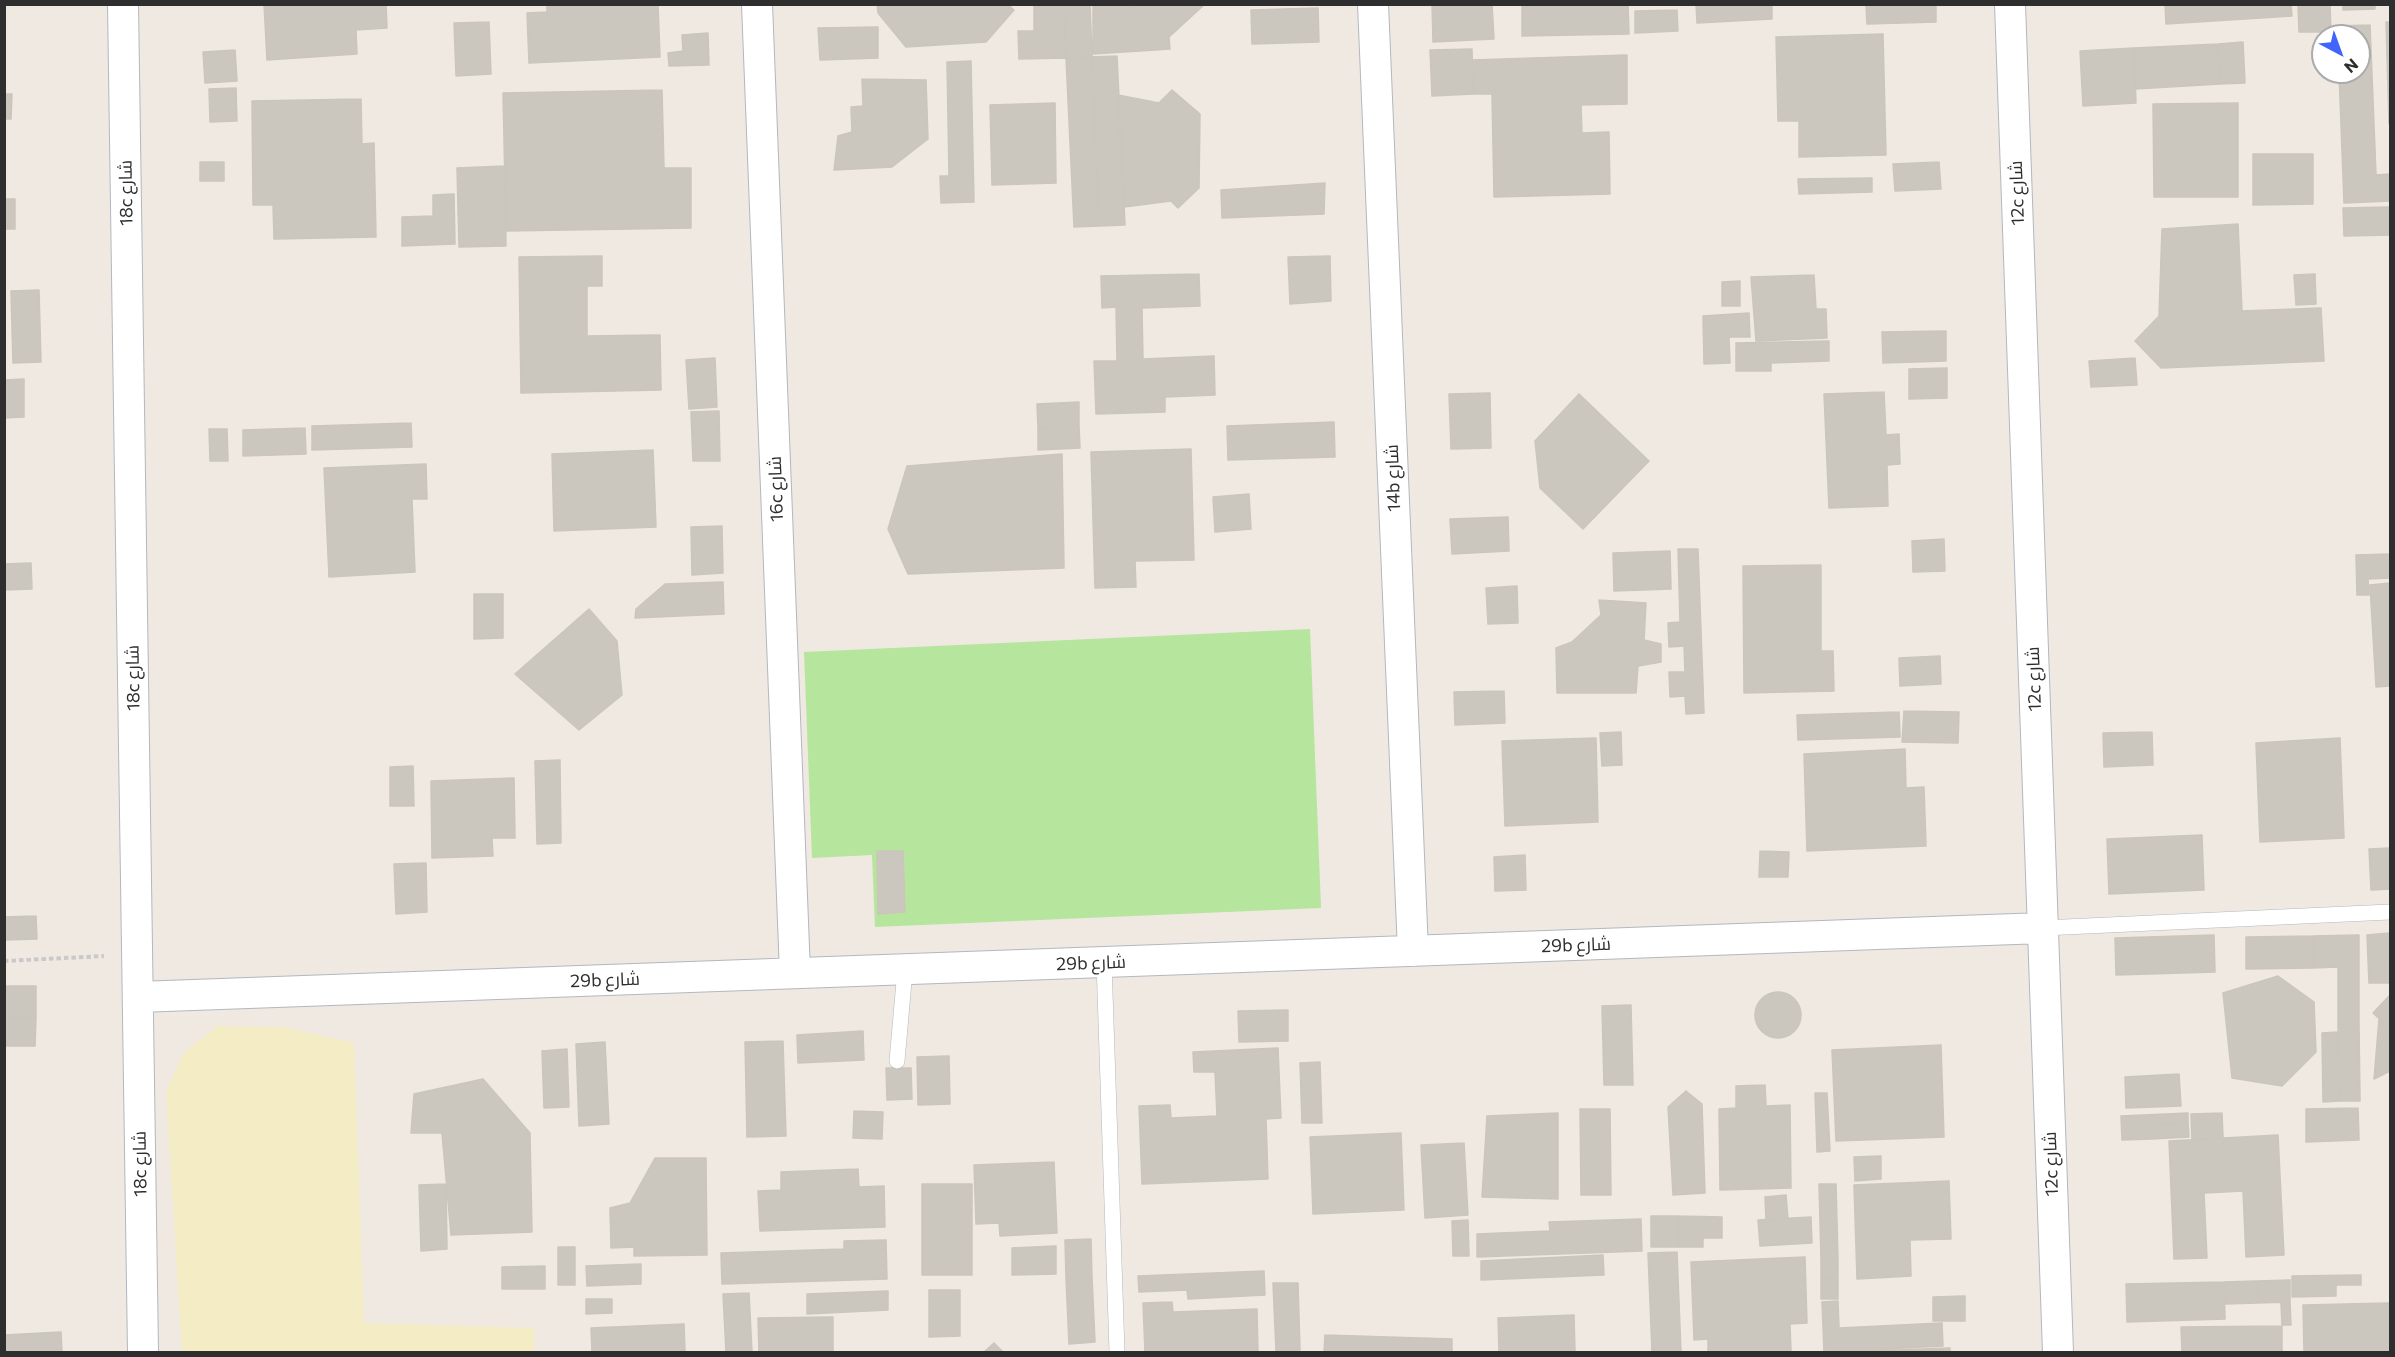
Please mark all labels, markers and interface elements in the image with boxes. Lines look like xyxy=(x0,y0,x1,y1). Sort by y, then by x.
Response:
north arrow xyxy=(2311,24,2371,84)
text: N xyxy=(2341,55,2363,78)
street label: 18c شارع xyxy=(115,160,137,226)
street label: 12c شارع xyxy=(2005,160,2029,226)
street label: 14b شارع xyxy=(1381,444,1405,512)
street label: 16c شارع xyxy=(764,456,788,522)
street label: 18c شارع xyxy=(122,645,144,711)
street label: 12c شارع xyxy=(2022,646,2046,712)
street label: 29b شارع xyxy=(1541,933,1611,957)
street label: 29b شارع xyxy=(1056,951,1126,975)
street label: 29b شارع xyxy=(570,968,640,992)
street label: 18c شارع xyxy=(129,1131,151,1197)
street label: 12c شارع xyxy=(2039,1131,2063,1197)

